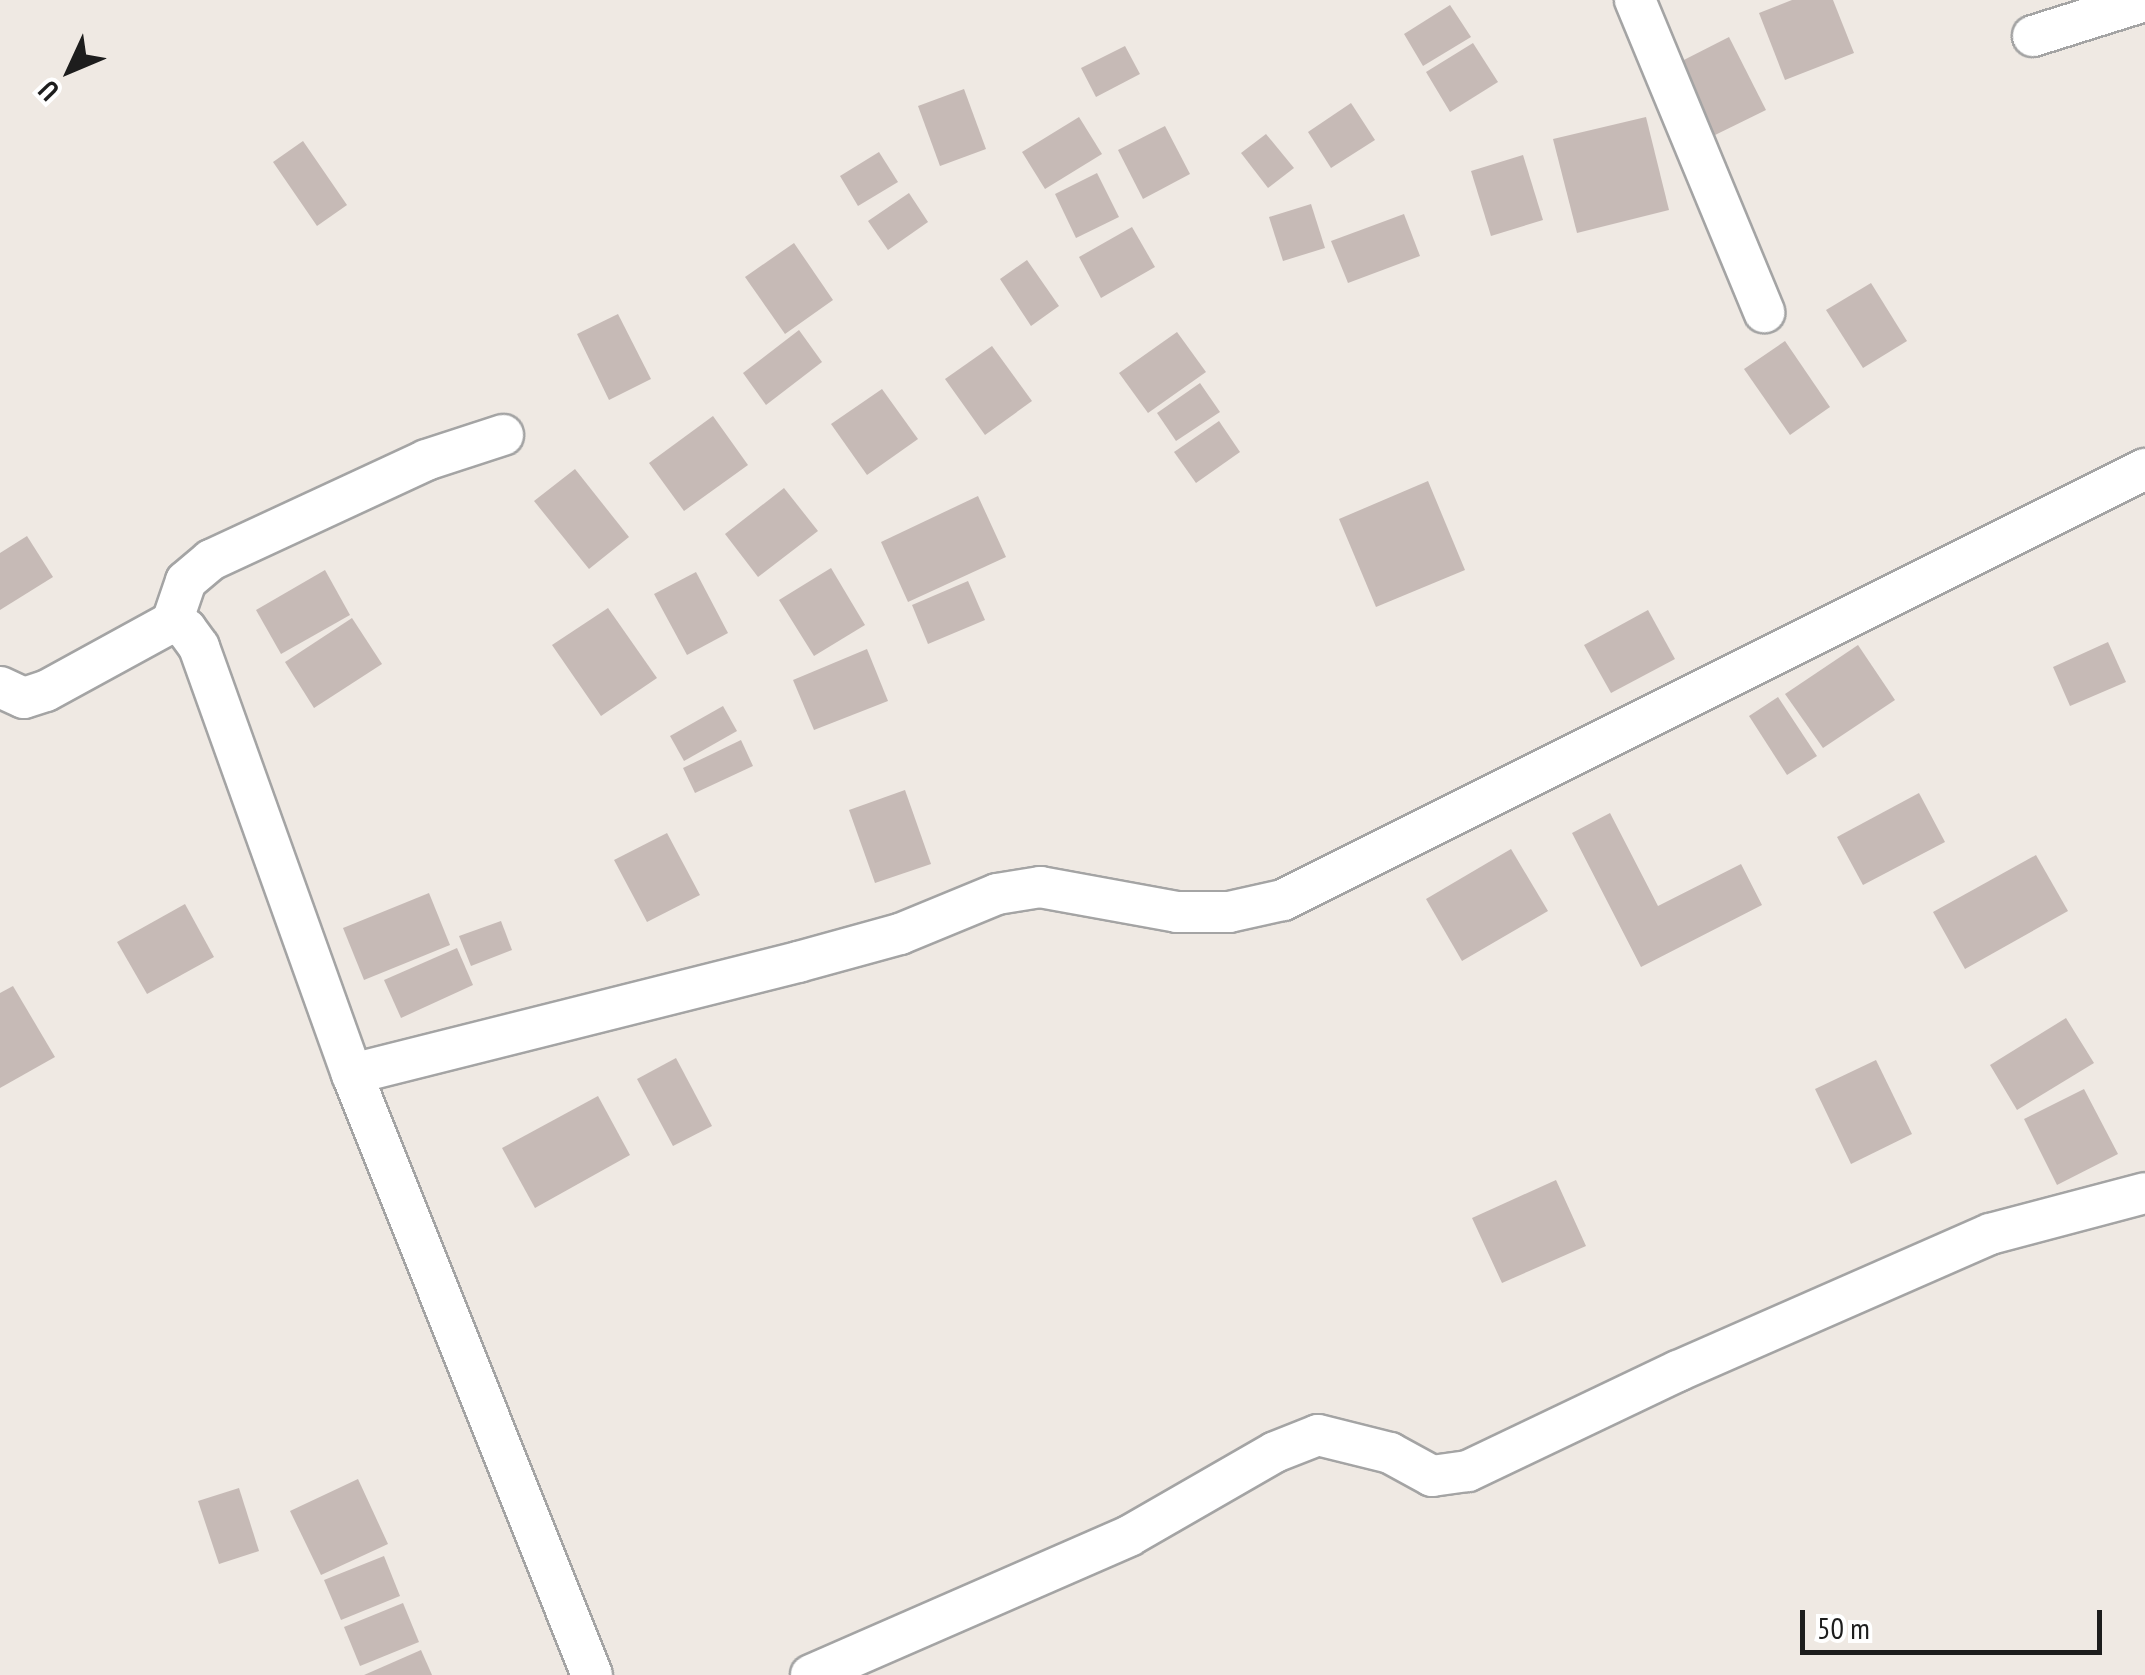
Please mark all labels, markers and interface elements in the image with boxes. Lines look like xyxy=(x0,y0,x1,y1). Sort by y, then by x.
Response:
north arrow xyxy=(20,20,120,120)
text: U xyxy=(30,73,66,109)
scale bar xyxy=(1805,1590,2108,1652)
text: 50 m xyxy=(1817,1608,1870,1647)

